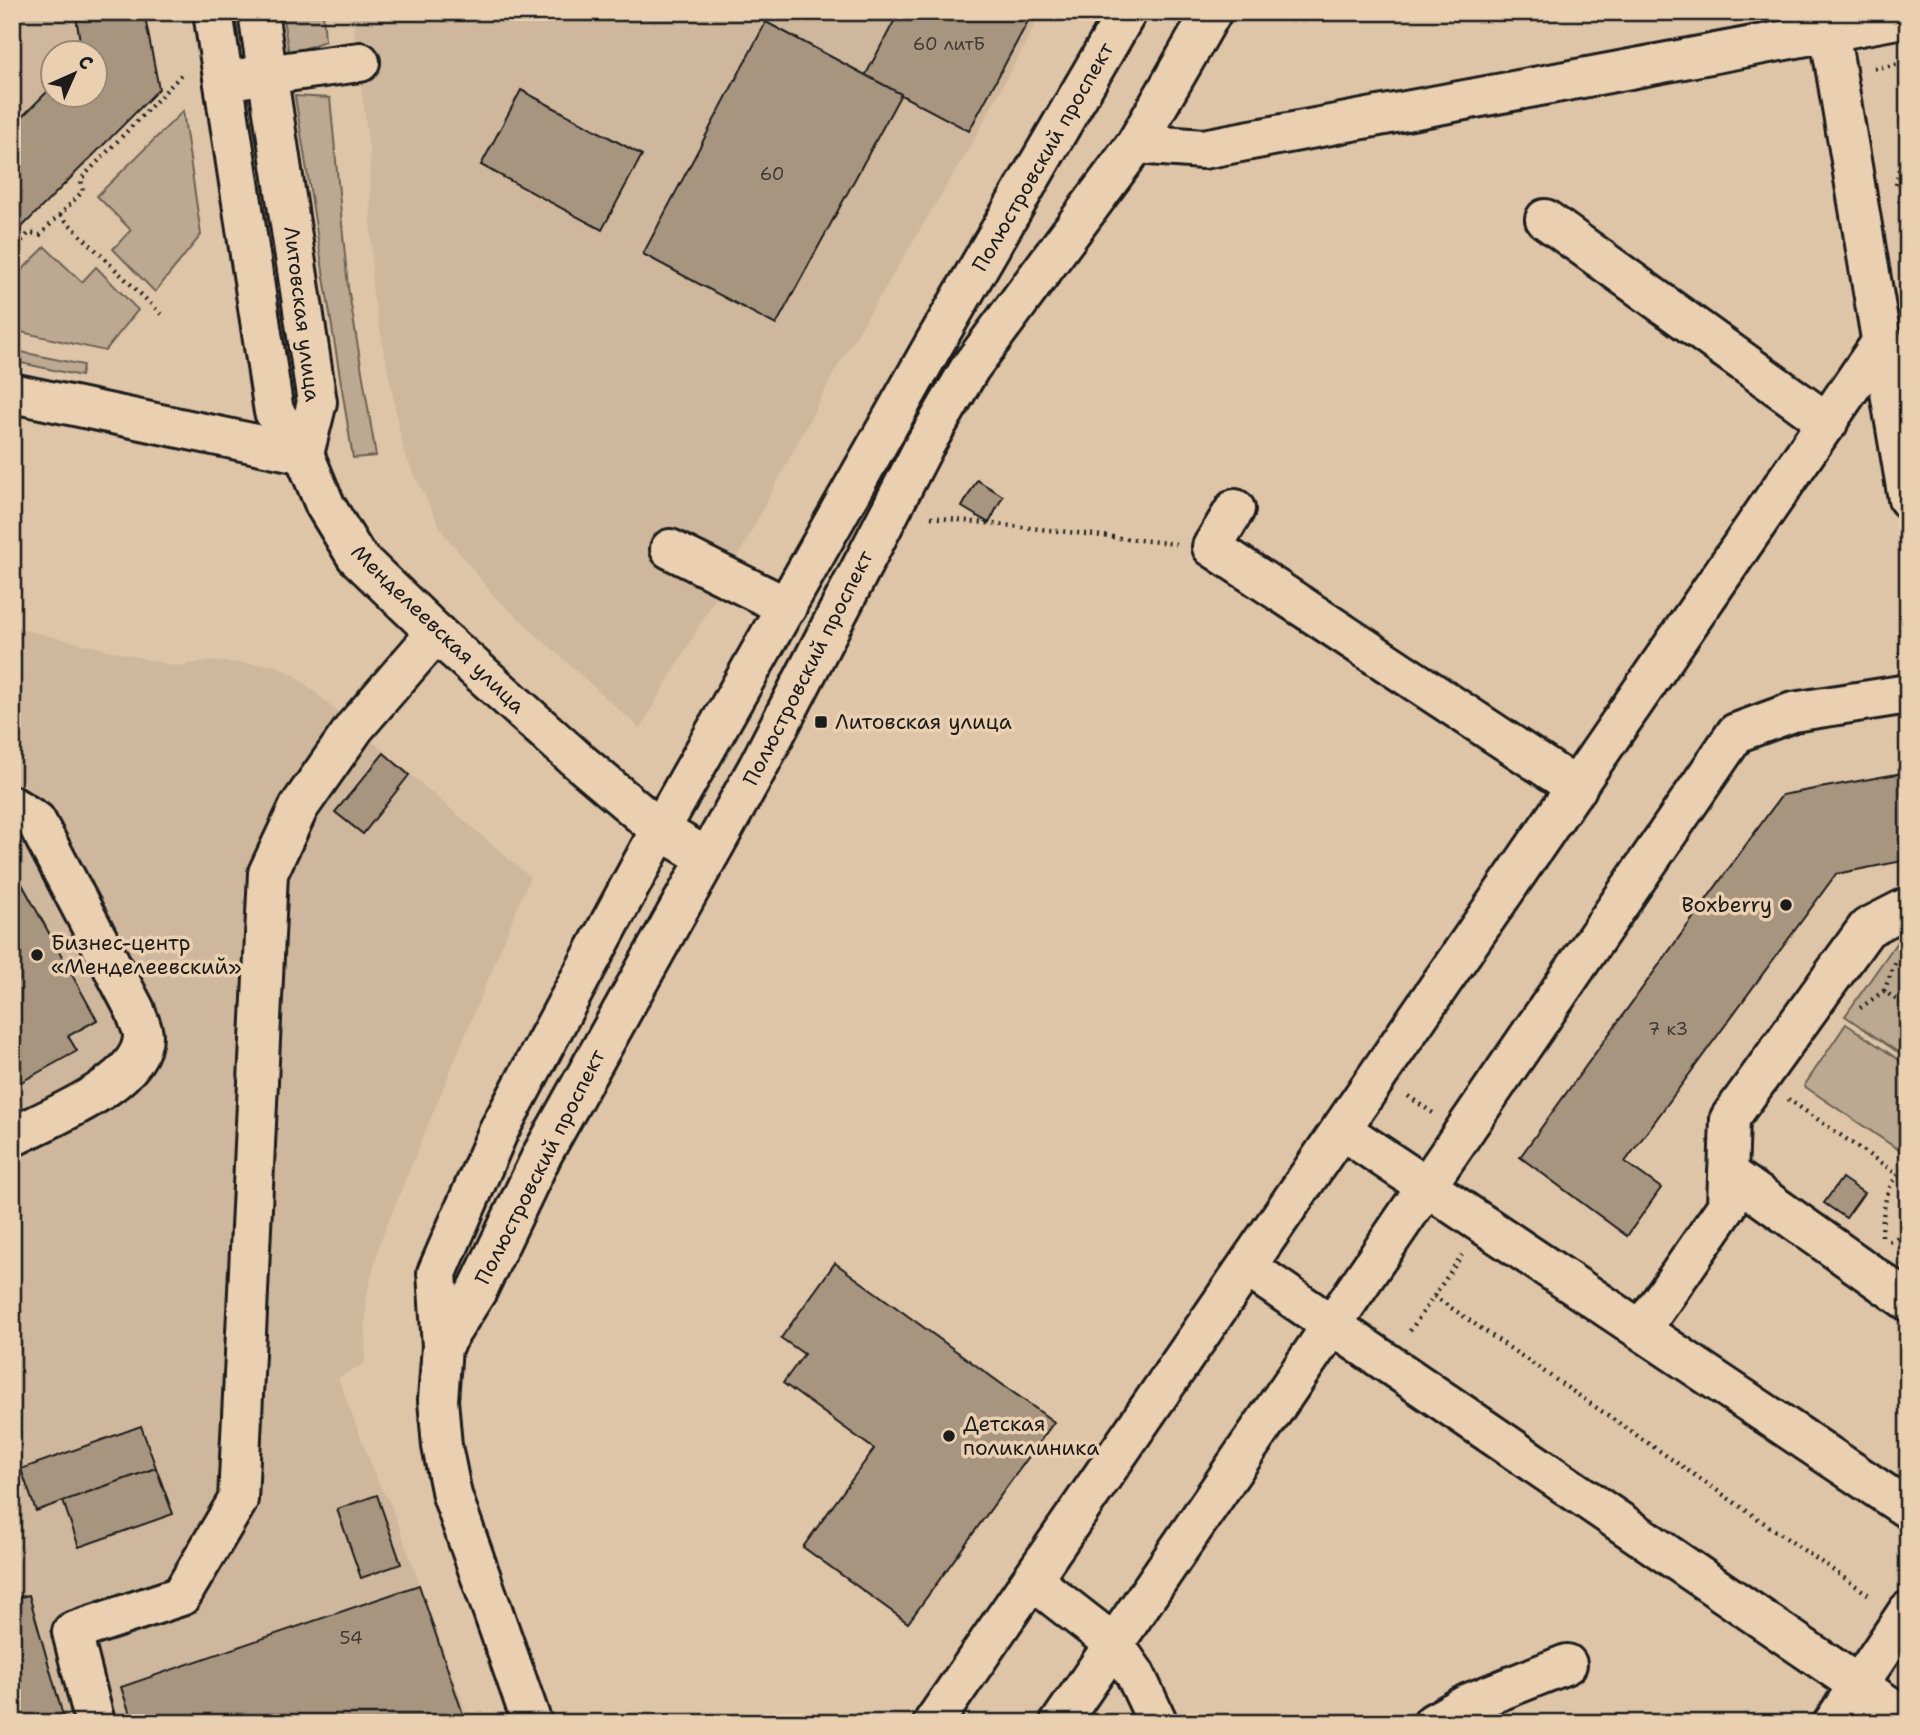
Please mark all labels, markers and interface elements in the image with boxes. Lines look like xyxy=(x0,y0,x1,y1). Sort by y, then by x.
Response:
house number: 60 литБ xyxy=(913,32,985,56)
street label: Полюстровский проспект xyxy=(966,37,1120,277)
north arrow xyxy=(38,38,108,108)
text: С xyxy=(73,49,99,75)
house number: 60 xyxy=(760,162,784,186)
street label: Литовская улица xyxy=(277,225,327,403)
street label: Менделеевская улица xyxy=(345,538,531,720)
street label: Полюстровский проспект xyxy=(736,545,880,790)
place label: Литовская улица xyxy=(835,708,1012,736)
marker: Литовская улица xyxy=(813,714,829,730)
place label: Boxberry xyxy=(1681,891,1772,919)
marker: Boxberry xyxy=(1778,897,1794,913)
place label: Бизнес-центр «Менделеевский» xyxy=(51,929,241,981)
marker: Бизнес-центр «Менделеевский» xyxy=(29,947,45,963)
house number: 7 к3 xyxy=(1648,1017,1688,1041)
street label: Полюстровский проспект xyxy=(468,1044,612,1289)
place label: Детская поликлиника xyxy=(963,1410,1099,1462)
marker: Детская поликлиника xyxy=(941,1428,957,1444)
house number: 54 xyxy=(339,1626,363,1650)

